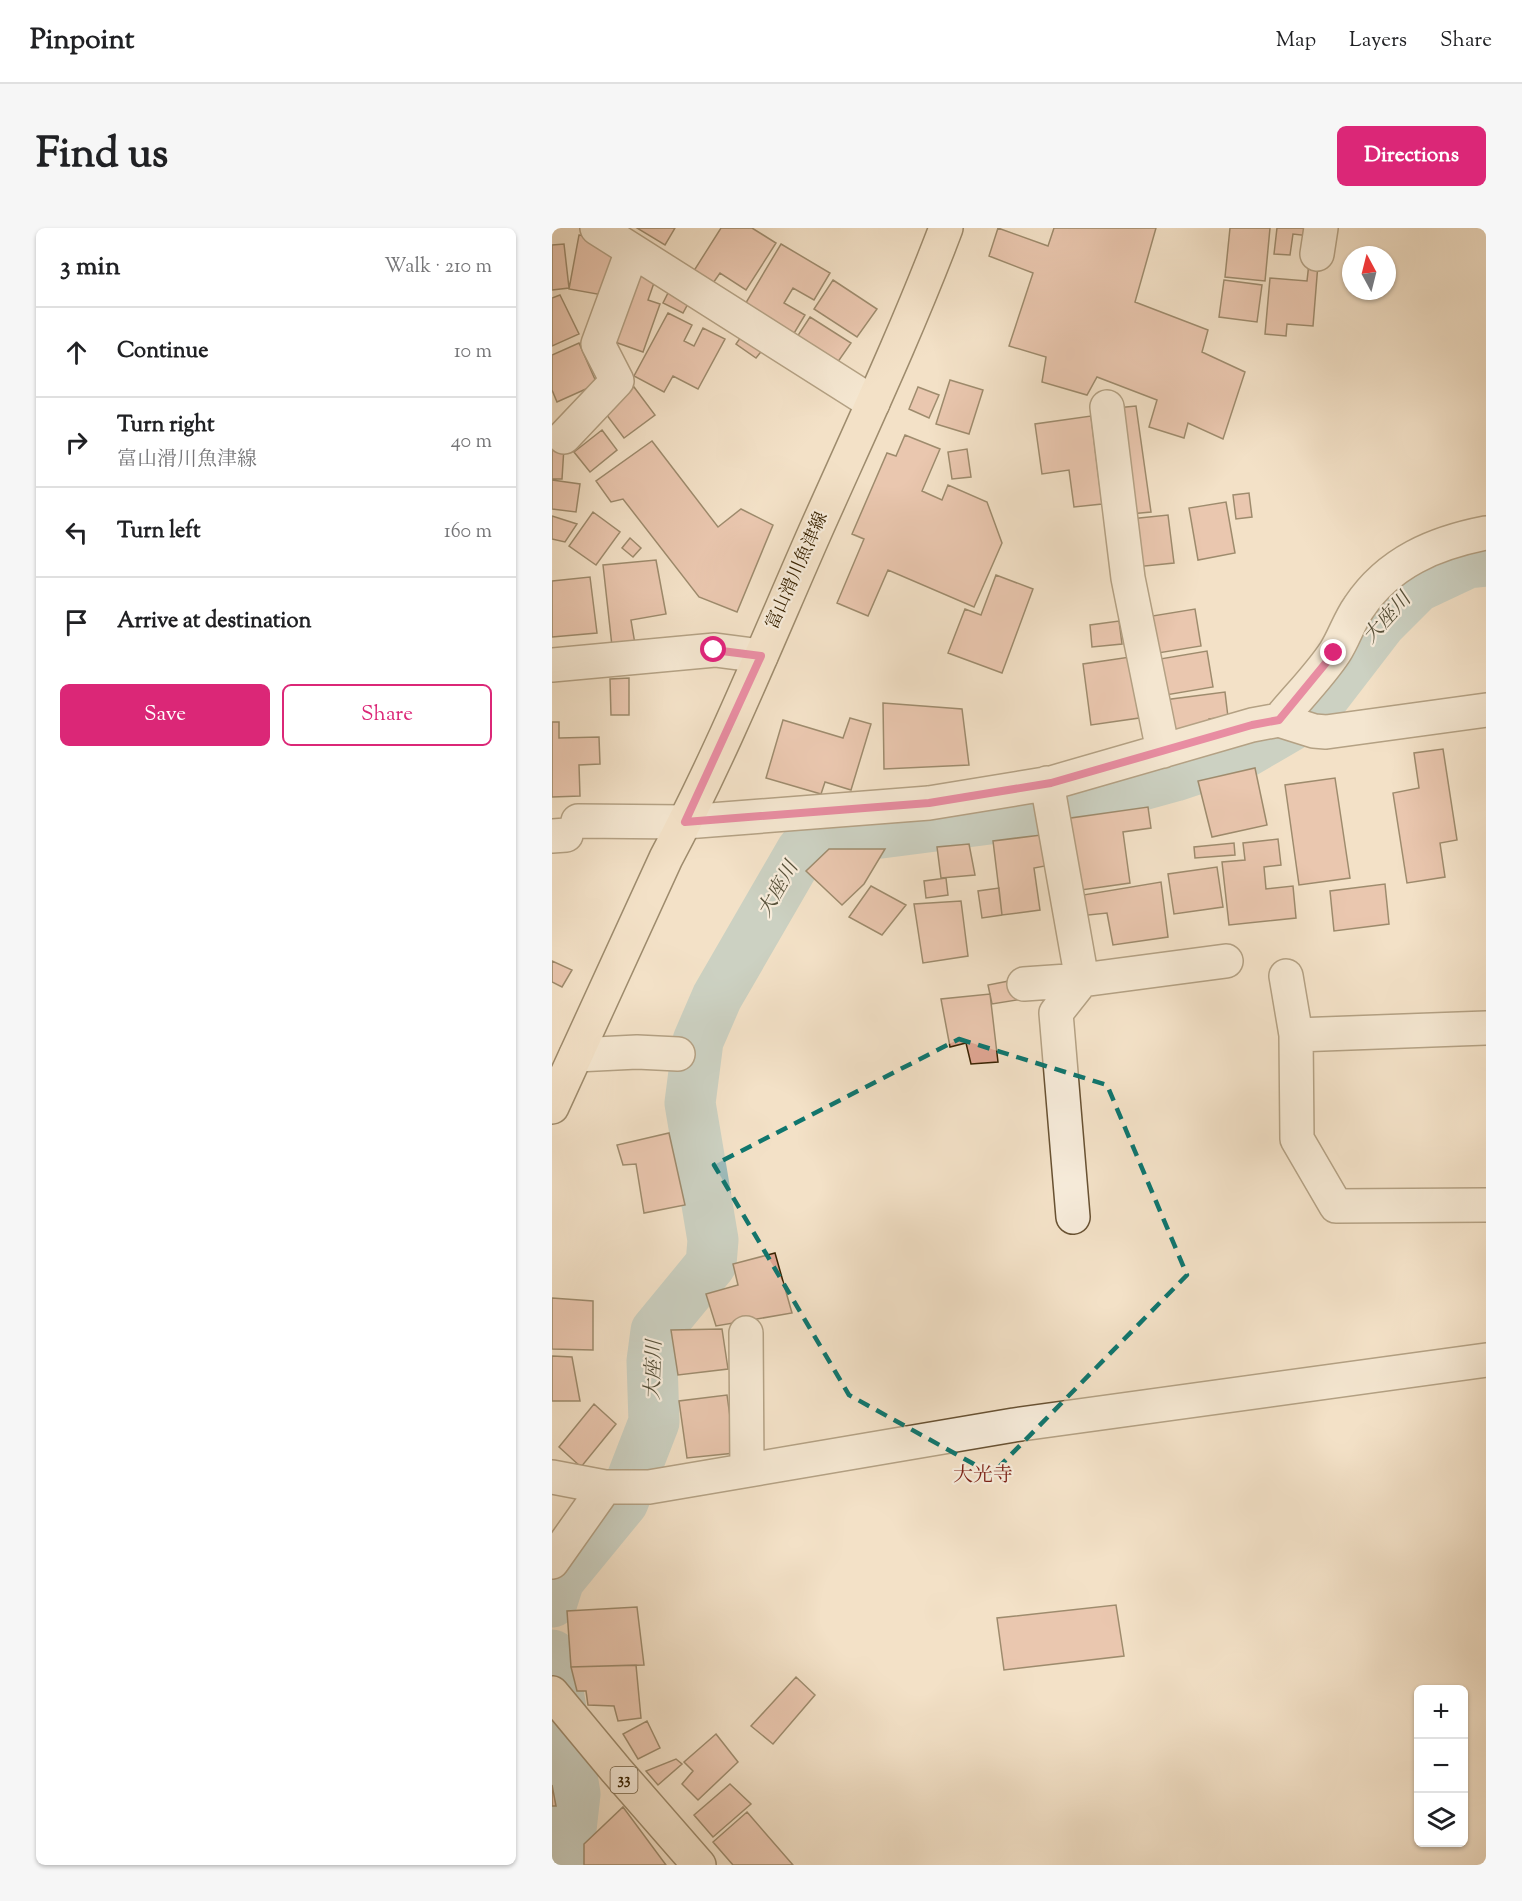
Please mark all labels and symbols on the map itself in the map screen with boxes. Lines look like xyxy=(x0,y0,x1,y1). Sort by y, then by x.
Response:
north arrow xyxy=(1342,246,1396,300)
street label: 富山滑川魚津線 xyxy=(760,508,836,634)
water label: 大座川 xyxy=(1357,586,1420,651)
route start xyxy=(700,636,726,662)
route end xyxy=(1320,639,1346,665)
water label: 大座川 xyxy=(751,855,808,923)
water label: 大座川 xyxy=(639,1338,671,1400)
district label: 大光寺 xyxy=(953,1462,1013,1491)
road number: 33 xyxy=(610,1767,638,1793)

